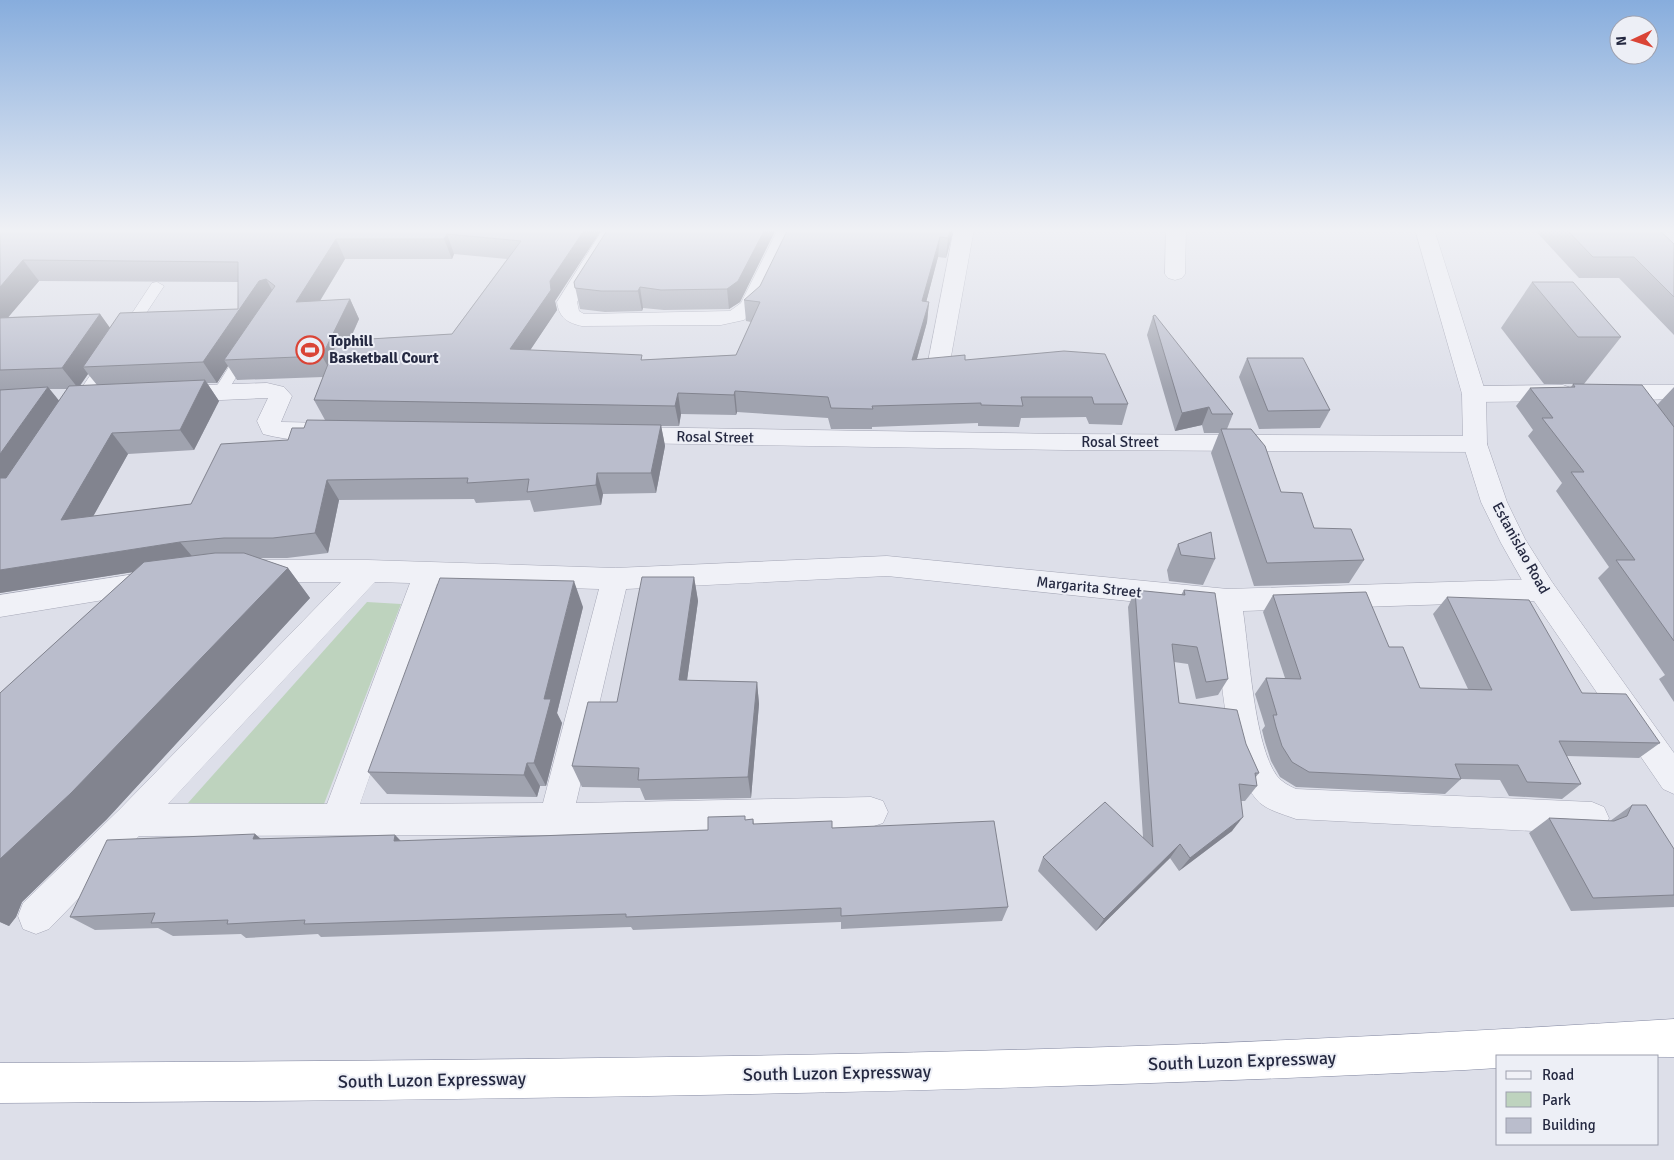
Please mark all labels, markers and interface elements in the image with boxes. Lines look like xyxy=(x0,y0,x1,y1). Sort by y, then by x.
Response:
north arrow xyxy=(1609,15,1659,65)
text: N xyxy=(1613,35,1630,46)
place label: Tophill Basketball Court xyxy=(329,332,439,367)
sports icon: Tophill Basketball Court xyxy=(295,335,325,365)
street label: Rosal Street xyxy=(676,427,754,447)
street label: Rosal Street xyxy=(1081,433,1159,451)
street label: Estanislao Road xyxy=(1488,499,1554,597)
street label: Margarita Street xyxy=(1036,573,1142,601)
street label: South Luzon Expressway xyxy=(1148,1047,1337,1075)
legend xyxy=(1496,1055,1659,1145)
street label: South Luzon Expressway xyxy=(743,1060,932,1086)
text: Road xyxy=(1542,1066,1574,1084)
street label: South Luzon Expressway xyxy=(338,1067,527,1093)
text: Park xyxy=(1542,1091,1571,1109)
text: Building xyxy=(1542,1116,1596,1134)

